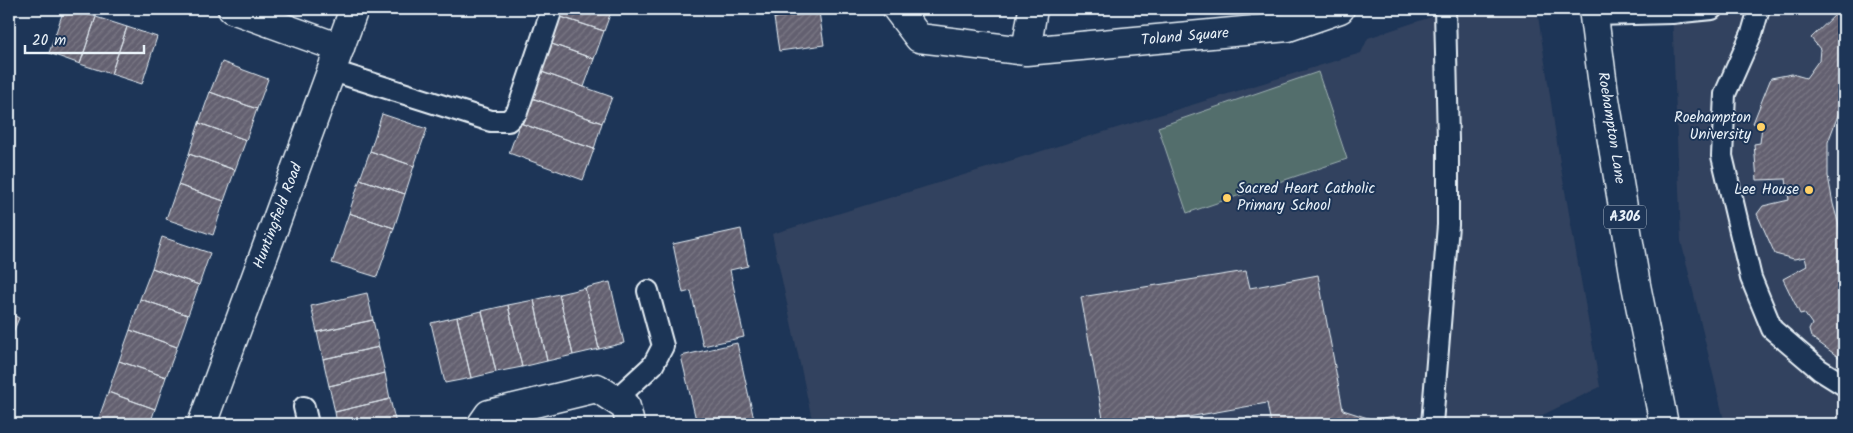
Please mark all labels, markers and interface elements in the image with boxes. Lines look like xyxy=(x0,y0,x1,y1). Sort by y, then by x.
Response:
street label: Toland Square xyxy=(1140,21,1230,53)
scale bar xyxy=(25,22,144,54)
text: 20 m xyxy=(32,29,66,53)
street label: Roehampton Lane xyxy=(1590,70,1632,186)
place label: Roehampton University xyxy=(1674,106,1752,147)
marker: Roehampton University xyxy=(1755,121,1767,133)
street label: Huntingfield Road xyxy=(247,159,309,272)
place label: Sacred Heart Catholic Primary School xyxy=(1237,177,1375,218)
place label: Lee House xyxy=(1734,178,1799,202)
marker: Lee House xyxy=(1803,184,1815,196)
marker: Sacred Heart Catholic Primary School xyxy=(1221,192,1233,204)
road number: A306 xyxy=(1604,206,1646,228)

